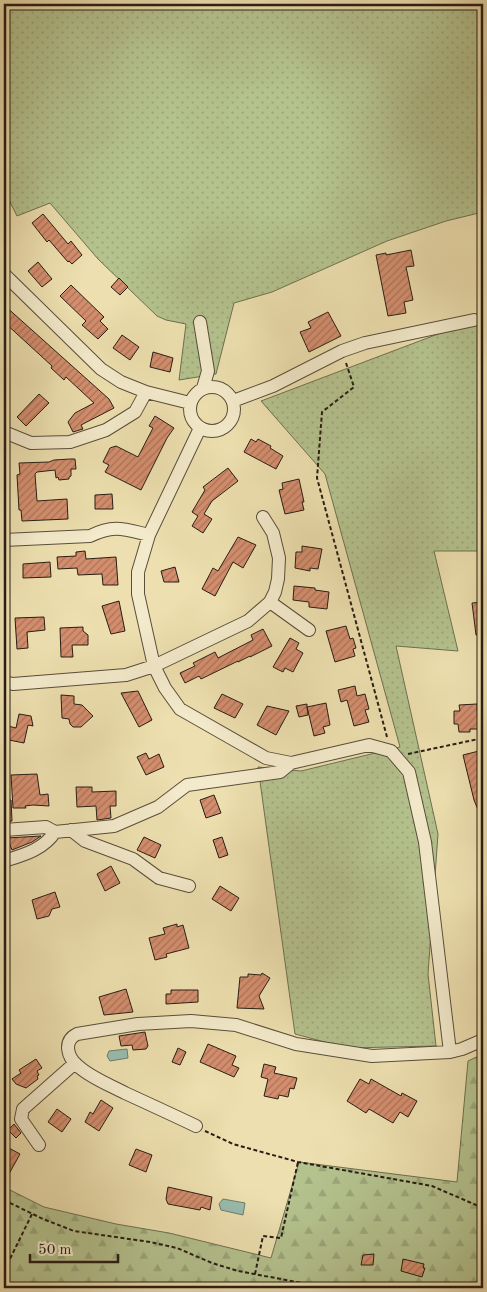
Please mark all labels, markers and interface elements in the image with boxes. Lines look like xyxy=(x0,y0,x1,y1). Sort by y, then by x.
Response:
scale bar xyxy=(30,1232,118,1264)
text: 50 m xyxy=(38,1243,72,1258)

